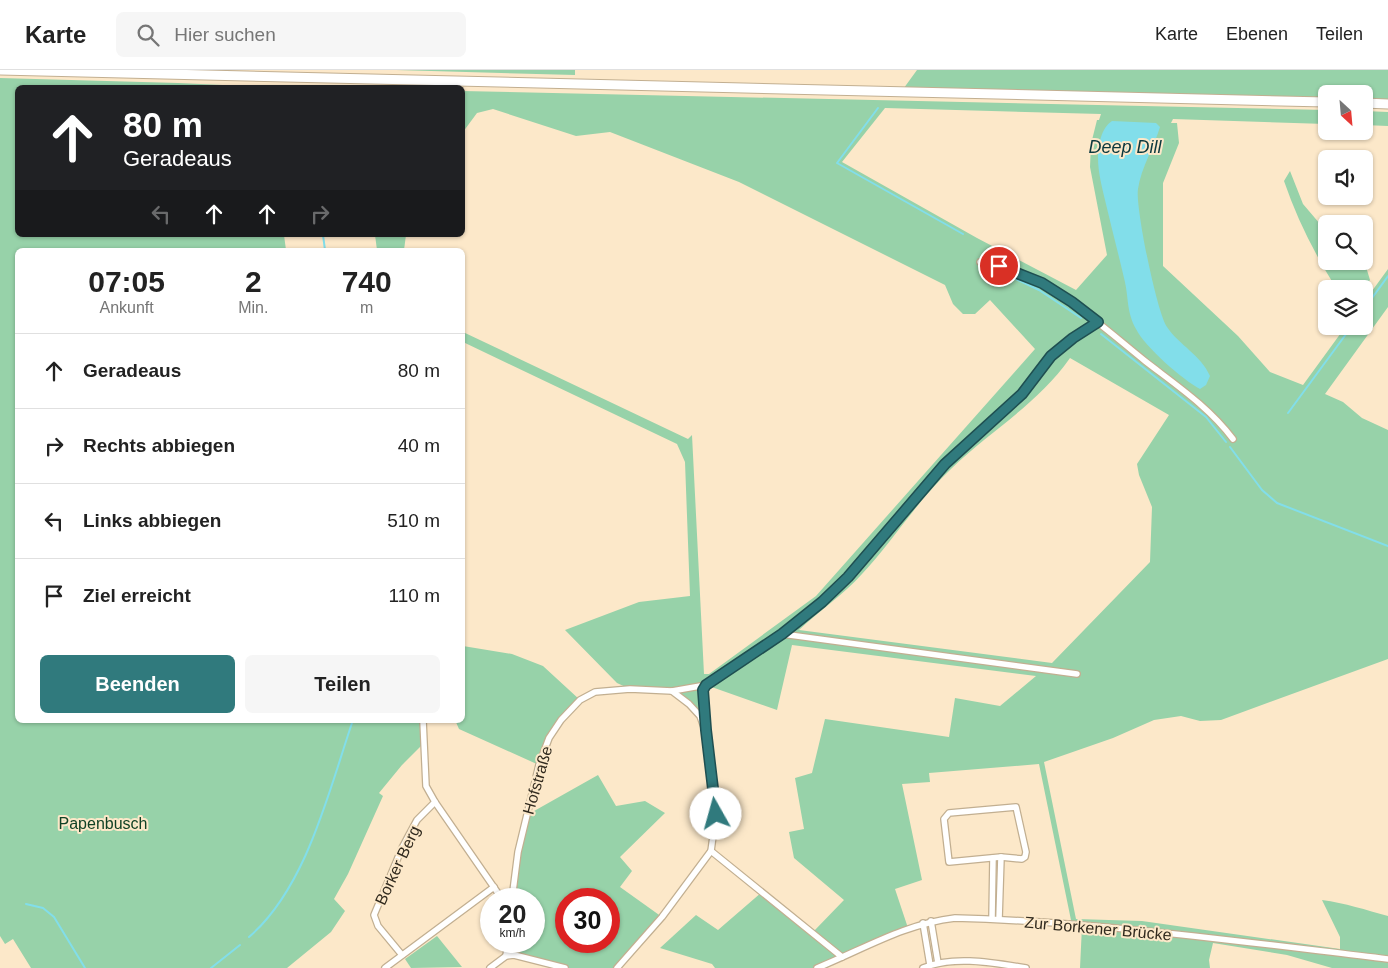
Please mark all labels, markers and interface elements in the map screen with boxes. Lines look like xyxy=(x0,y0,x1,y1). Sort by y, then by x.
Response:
search box xyxy=(116,12,466,57)
text: Karte xyxy=(25,21,86,48)
icon: search xyxy=(134,21,162,49)
text: Hier suchen xyxy=(174,24,276,45)
text: Karte xyxy=(1155,24,1198,44)
text: Ebenen xyxy=(1226,24,1288,44)
text: Teilen xyxy=(1316,24,1363,44)
north arrow xyxy=(1318,85,1372,140)
map controls xyxy=(1318,85,1373,335)
icon: ahead xyxy=(40,105,105,170)
text: 80 m xyxy=(123,105,203,144)
water label: Deep Dill xyxy=(1088,137,1163,157)
text: Geradeaus xyxy=(123,146,232,171)
button: sound xyxy=(1318,150,1373,205)
icon: left xyxy=(147,200,175,228)
icon: ahead xyxy=(200,200,228,228)
icon: ahead xyxy=(253,200,281,228)
icon: right xyxy=(306,200,334,228)
button: search xyxy=(1318,215,1373,270)
pin xyxy=(978,245,1020,287)
icon: arrive xyxy=(985,252,1013,280)
text: 07:05 xyxy=(88,265,165,298)
text: 2 xyxy=(245,265,262,298)
text: 740 xyxy=(342,265,392,298)
button: layers xyxy=(1318,280,1373,335)
text: Ankunft xyxy=(99,299,154,316)
text: Min. xyxy=(238,299,268,316)
text: m xyxy=(360,299,373,316)
icon: ahead xyxy=(40,357,68,385)
text: Geradeaus xyxy=(83,360,181,381)
text: 80 m xyxy=(398,360,440,381)
icon: right xyxy=(40,432,68,460)
text: Rechts abbiegen xyxy=(83,435,235,456)
text: 40 m xyxy=(398,435,440,456)
icon: left xyxy=(40,507,68,535)
text: Links abbiegen xyxy=(83,510,221,531)
text: 510 m xyxy=(387,510,440,531)
icon: arrive xyxy=(40,582,68,610)
text: Ziel erreicht xyxy=(83,585,191,606)
text: 110 m xyxy=(389,585,440,606)
button: Beenden xyxy=(40,655,235,713)
button: Teilen xyxy=(245,655,440,713)
street label: Hofstraße xyxy=(520,744,555,816)
position arrow xyxy=(689,787,741,839)
park label: Papenbusch xyxy=(59,815,147,832)
street label: Borker Berg xyxy=(372,823,423,907)
speed limit sign: 30 xyxy=(555,888,620,953)
text: 20 xyxy=(499,900,526,928)
street label: Zur Borkener Brücke xyxy=(1024,914,1172,943)
text: km/h xyxy=(499,926,526,940)

